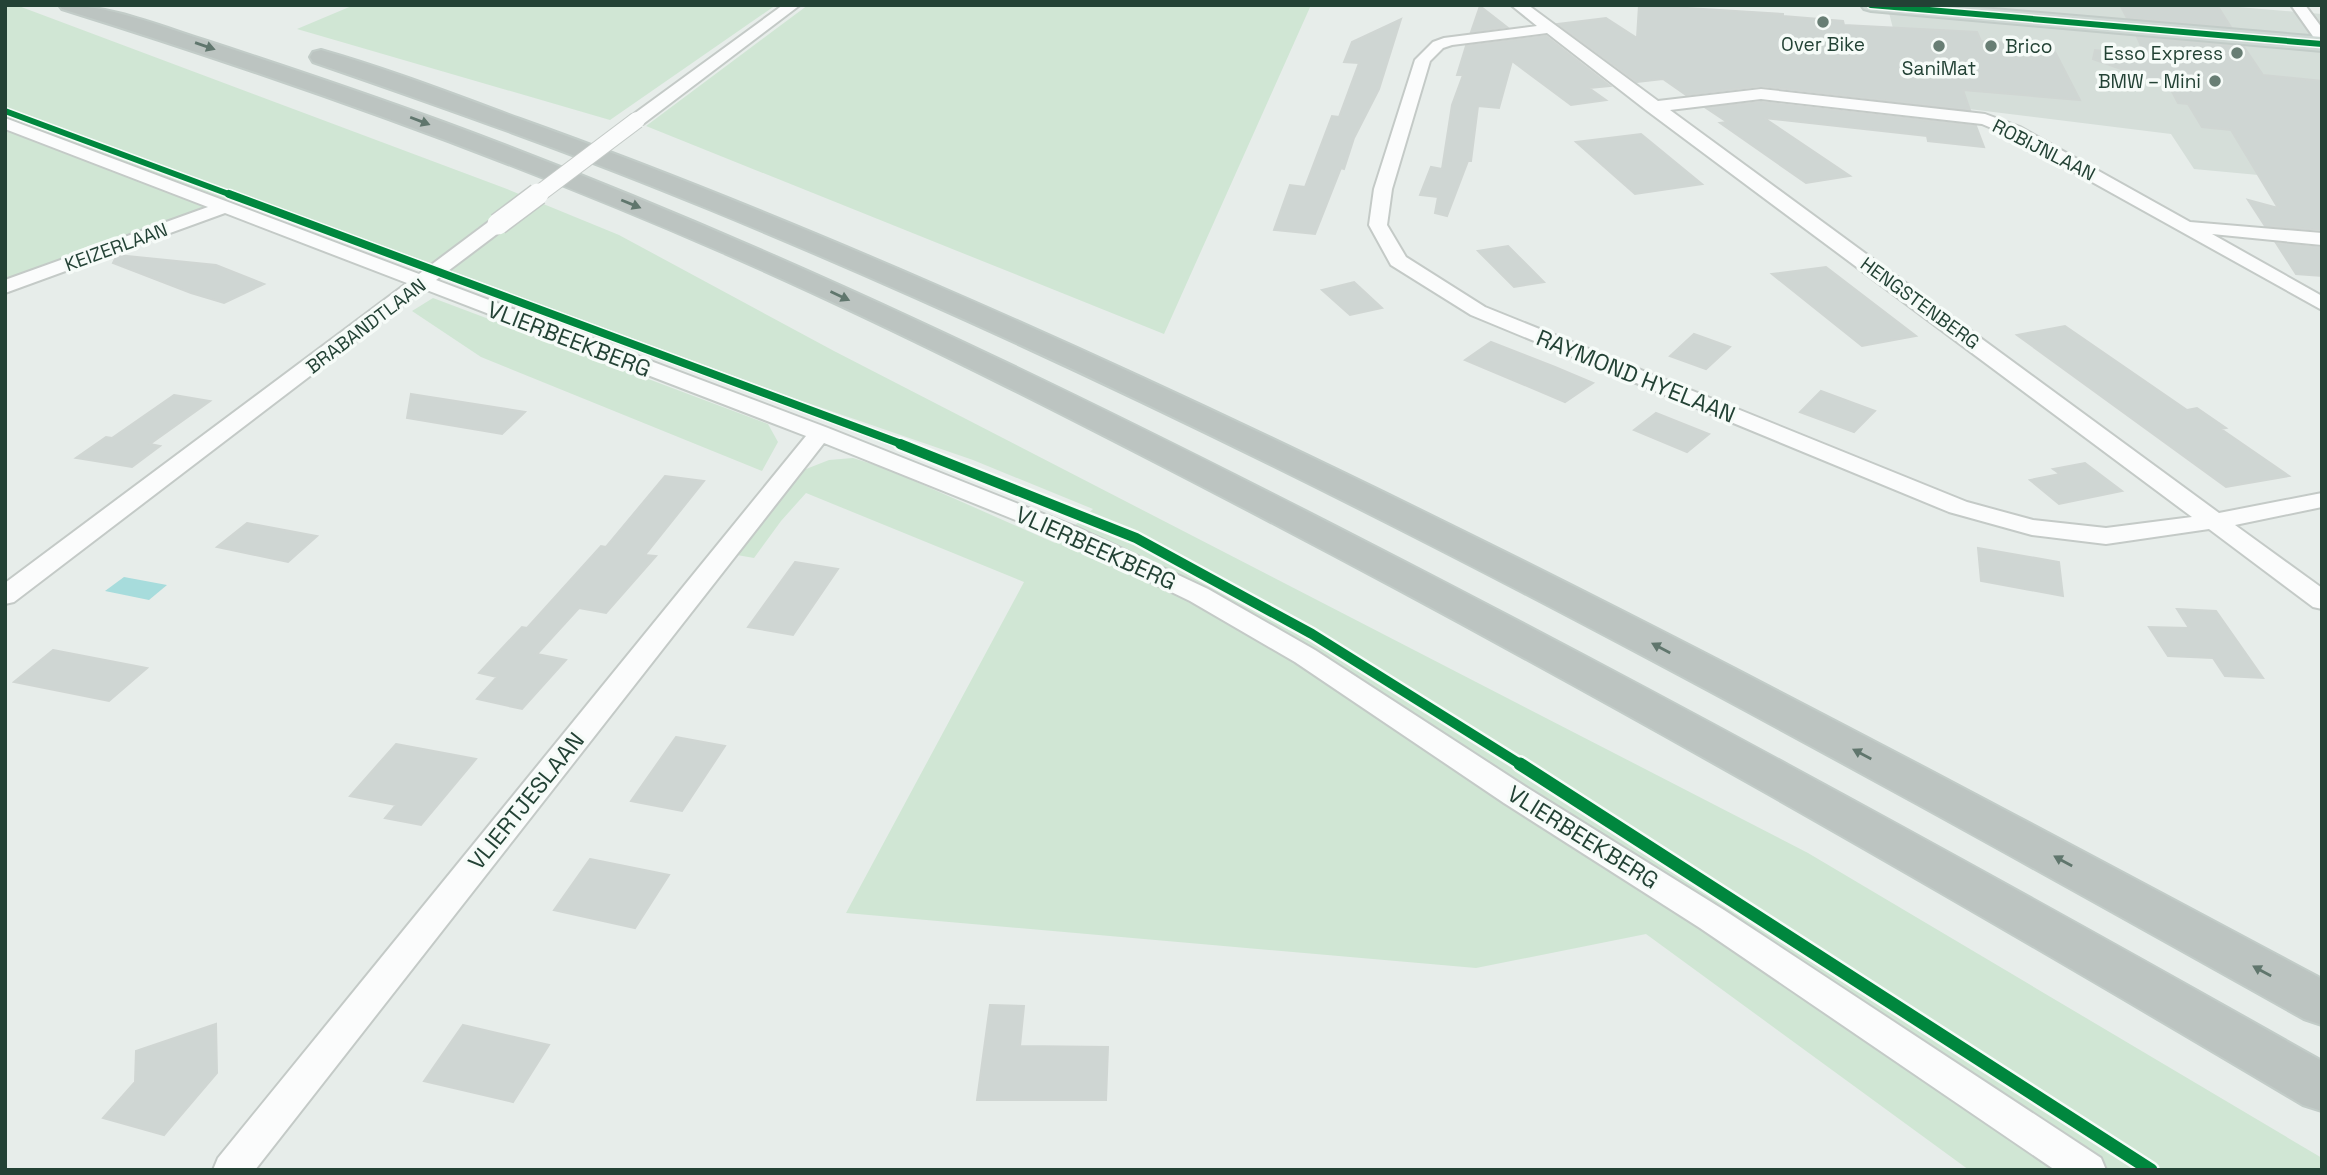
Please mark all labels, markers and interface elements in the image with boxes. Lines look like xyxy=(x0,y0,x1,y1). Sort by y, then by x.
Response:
marker: Over Bike xyxy=(1815,14,1831,30)
place label: Over Bike xyxy=(1781,32,1865,57)
place label: Brico xyxy=(2005,34,2052,59)
marker: SaniMat xyxy=(1931,38,1947,54)
marker: Brico xyxy=(1983,38,1999,54)
one-way arrow xyxy=(195,41,216,52)
place label: Esso Express xyxy=(2103,41,2223,66)
marker: Esso Express xyxy=(2229,45,2245,61)
place label: SaniMat xyxy=(1902,56,1976,81)
place label: BMW – Mini xyxy=(2098,69,2201,94)
marker: BMW – Mini xyxy=(2207,73,2223,89)
street label: ROBIJNLAAN xyxy=(1988,113,2100,187)
one-way arrow xyxy=(409,115,430,126)
one-way arrow xyxy=(621,199,642,210)
street label: KEIZERLAAN xyxy=(61,217,171,277)
street label: HENGSTENBERG xyxy=(1855,251,1985,355)
street label: BRABANDTLAAN xyxy=(301,273,431,379)
one-way arrow xyxy=(829,291,850,302)
street label: VLIERBEEKBERG xyxy=(483,294,655,384)
street label: RAYMOND HYELAAN xyxy=(1532,322,1740,430)
street label: VLIERBEEKBERG xyxy=(1011,499,1181,597)
one-way arrow xyxy=(1651,642,1671,653)
street label: VLIERTJESLAAN xyxy=(461,726,591,876)
one-way arrow xyxy=(1852,748,1872,760)
street label: VLIERBEEKBERG xyxy=(1502,778,1664,896)
one-way arrow xyxy=(2052,856,2072,868)
one-way arrow xyxy=(2252,965,2272,977)

